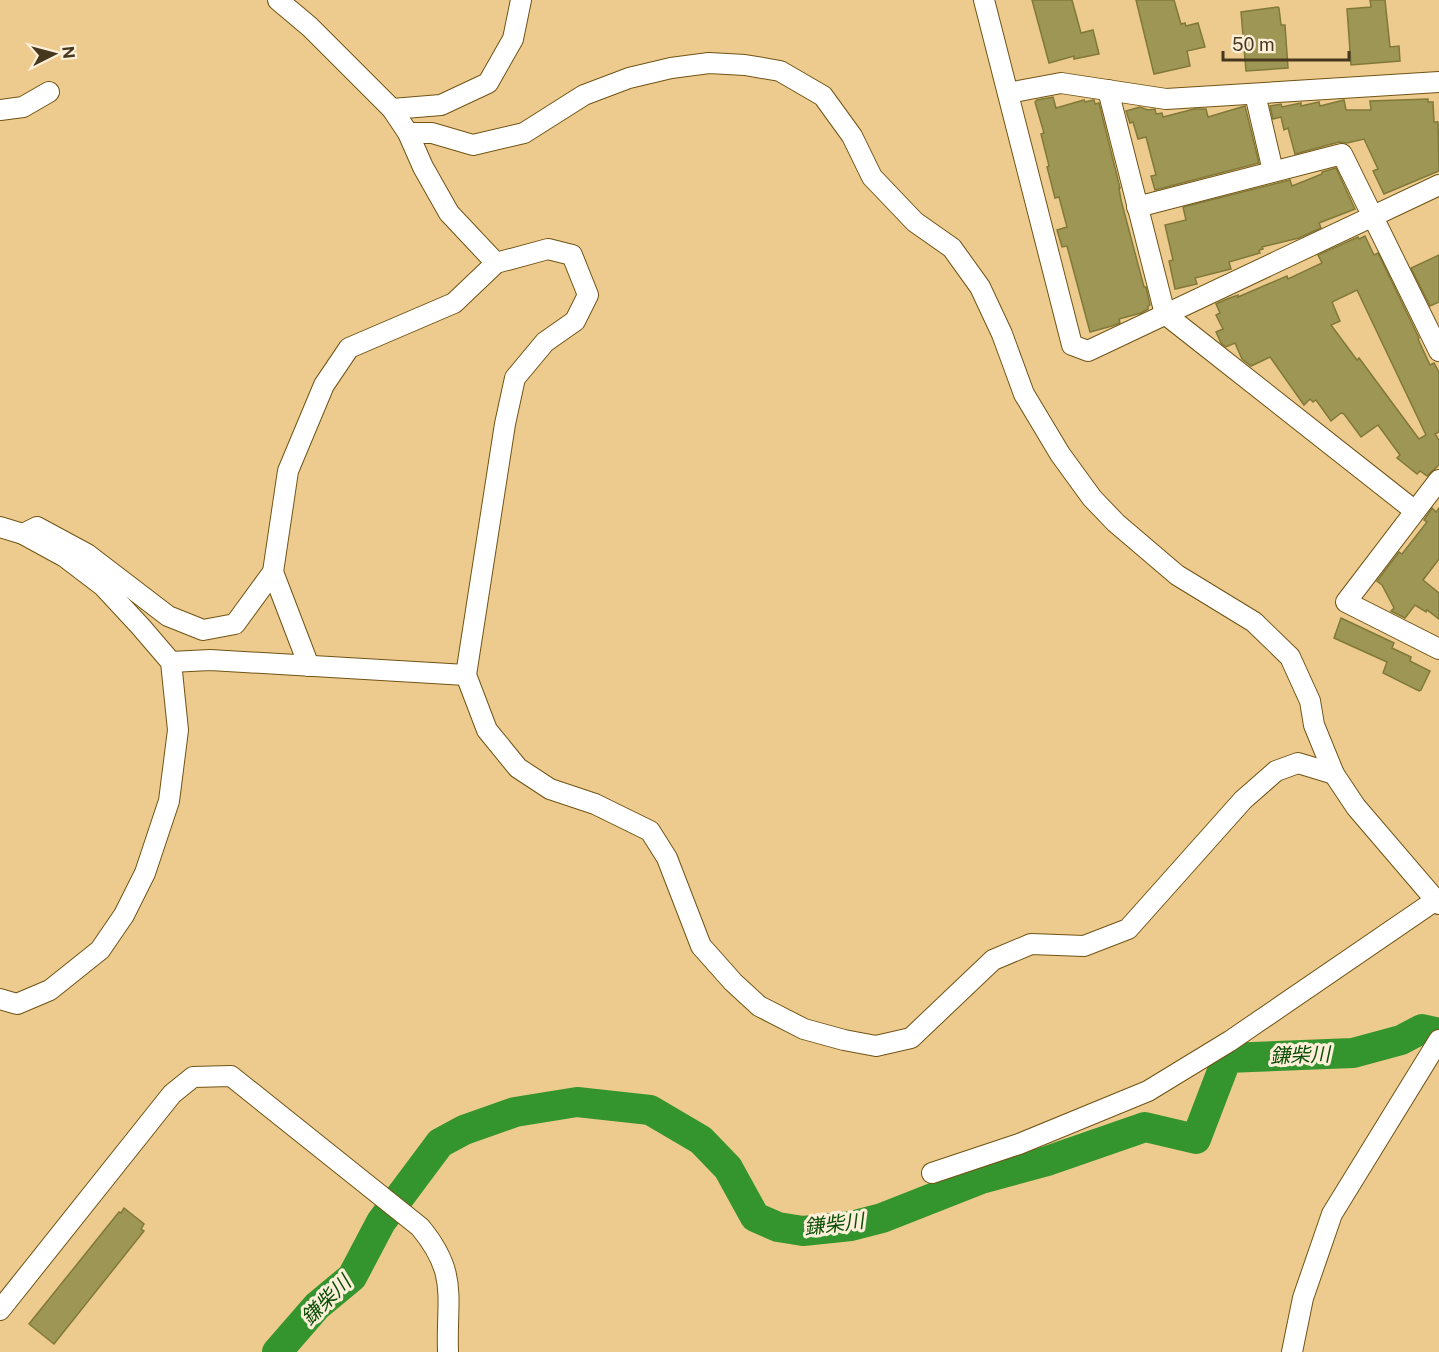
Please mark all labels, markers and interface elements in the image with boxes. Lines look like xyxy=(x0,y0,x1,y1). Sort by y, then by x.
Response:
north arrow xyxy=(24,24,84,84)
scale bar xyxy=(1223,24,1349,62)
text: 50 m xyxy=(1232,34,1275,55)
text: N xyxy=(58,45,79,60)
water label: 鎌柴川 xyxy=(1270,1042,1332,1068)
water label: 鎌柴川 xyxy=(803,1208,867,1240)
water label: 鎌柴川 xyxy=(296,1269,357,1330)

